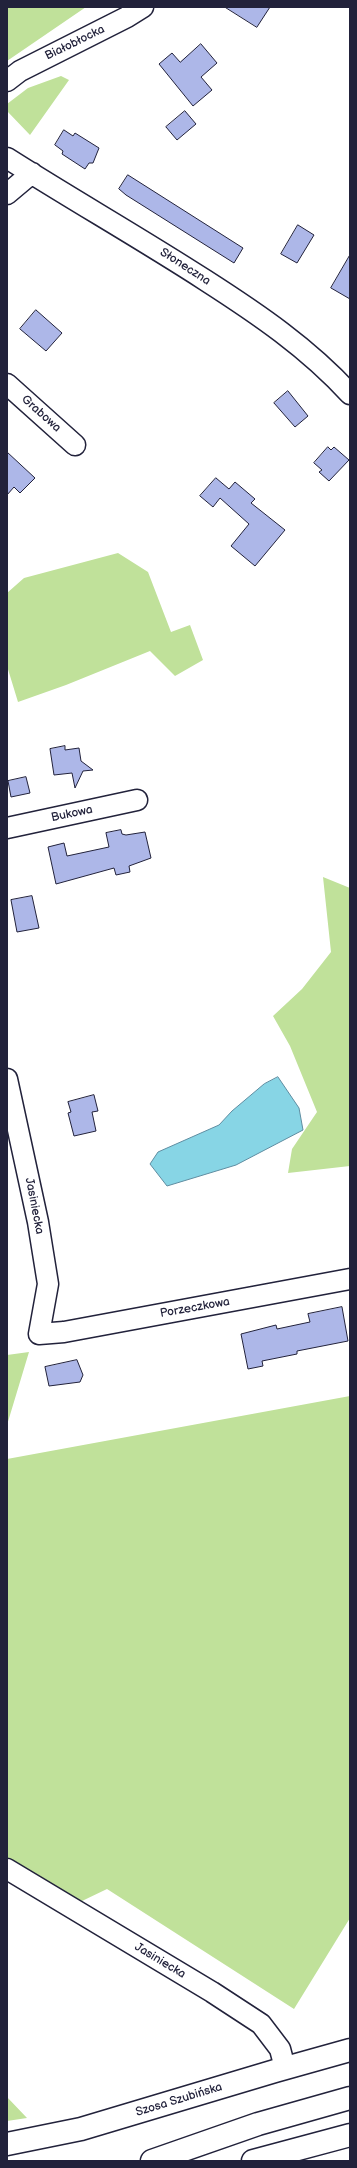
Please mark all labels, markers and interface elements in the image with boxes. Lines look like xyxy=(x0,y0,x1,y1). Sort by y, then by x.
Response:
street label: Białobłocka xyxy=(43,22,107,64)
street label: Słoneczna xyxy=(157,245,213,289)
street label: Grabowa xyxy=(18,393,64,435)
street label: Bukowa xyxy=(50,803,94,825)
street label: Jasiniecka xyxy=(21,1177,47,1235)
street label: Porzeczkowa xyxy=(159,1295,231,1321)
street label: Jasiniecka xyxy=(132,1940,188,1982)
street label: Szosa Szubińska xyxy=(134,2080,224,2120)

